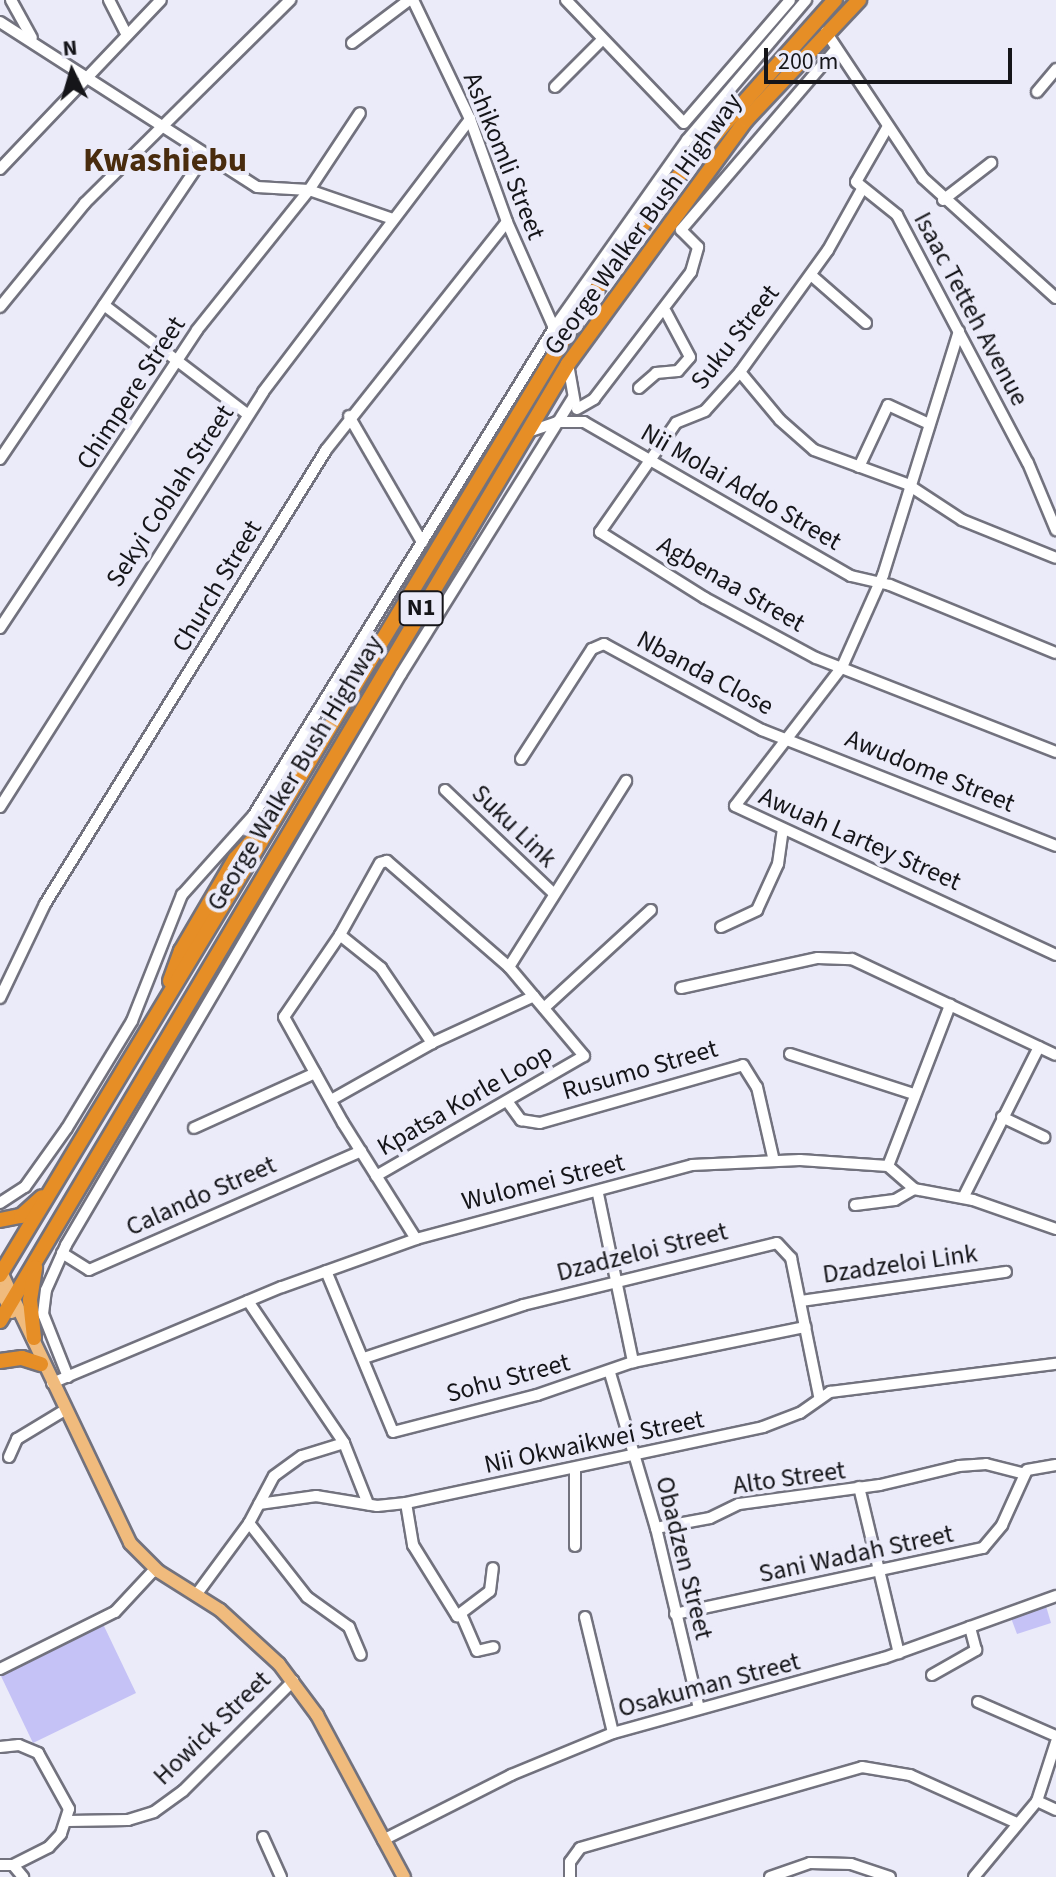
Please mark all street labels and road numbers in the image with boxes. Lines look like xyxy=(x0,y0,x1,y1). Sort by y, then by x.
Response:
street label: Ashikomli Street xyxy=(456,68,552,244)
street label: George Walker Bush Highway xyxy=(538,87,748,361)
street label: Isaac Tetteh Avenue xyxy=(907,207,1035,411)
street label: Suku Street xyxy=(684,278,786,396)
street label: Chimpere Street xyxy=(70,311,192,475)
street label: Sekyi Coblah Street xyxy=(99,399,241,593)
street label: Nii Molai Addo Street xyxy=(635,417,847,557)
street label: Church Street xyxy=(165,514,269,658)
street label: Agbenaa Street xyxy=(652,529,810,639)
road number: N1 xyxy=(397,588,445,628)
street label: Nbanda Close xyxy=(631,624,779,722)
street label: George Walker Bush Highway xyxy=(200,630,390,916)
street label: Awudome Street xyxy=(841,723,1019,819)
street label: Suku Link xyxy=(465,778,563,874)
street label: Awuah Lartey Street xyxy=(754,780,966,898)
street label: Rusumo Street xyxy=(559,1033,721,1107)
street label: Kpatsa Korle Loop xyxy=(372,1037,558,1163)
street label: Wulomei Street xyxy=(458,1147,628,1217)
street label: Calando Street xyxy=(121,1149,281,1243)
street label: Dzadzeloi Street xyxy=(553,1216,731,1288)
street label: Dzadzeloi Link xyxy=(821,1238,979,1290)
street label: Sohu Street xyxy=(443,1347,573,1409)
street label: Nii Okwaikwei Street xyxy=(481,1403,707,1481)
street label: Alto Street xyxy=(731,1455,847,1501)
street label: Obadzen Street xyxy=(649,1473,719,1643)
street label: Sani Wadah Street xyxy=(756,1518,956,1590)
street label: Osakuman Street xyxy=(615,1646,803,1724)
street label: Howick Street xyxy=(147,1664,277,1792)

